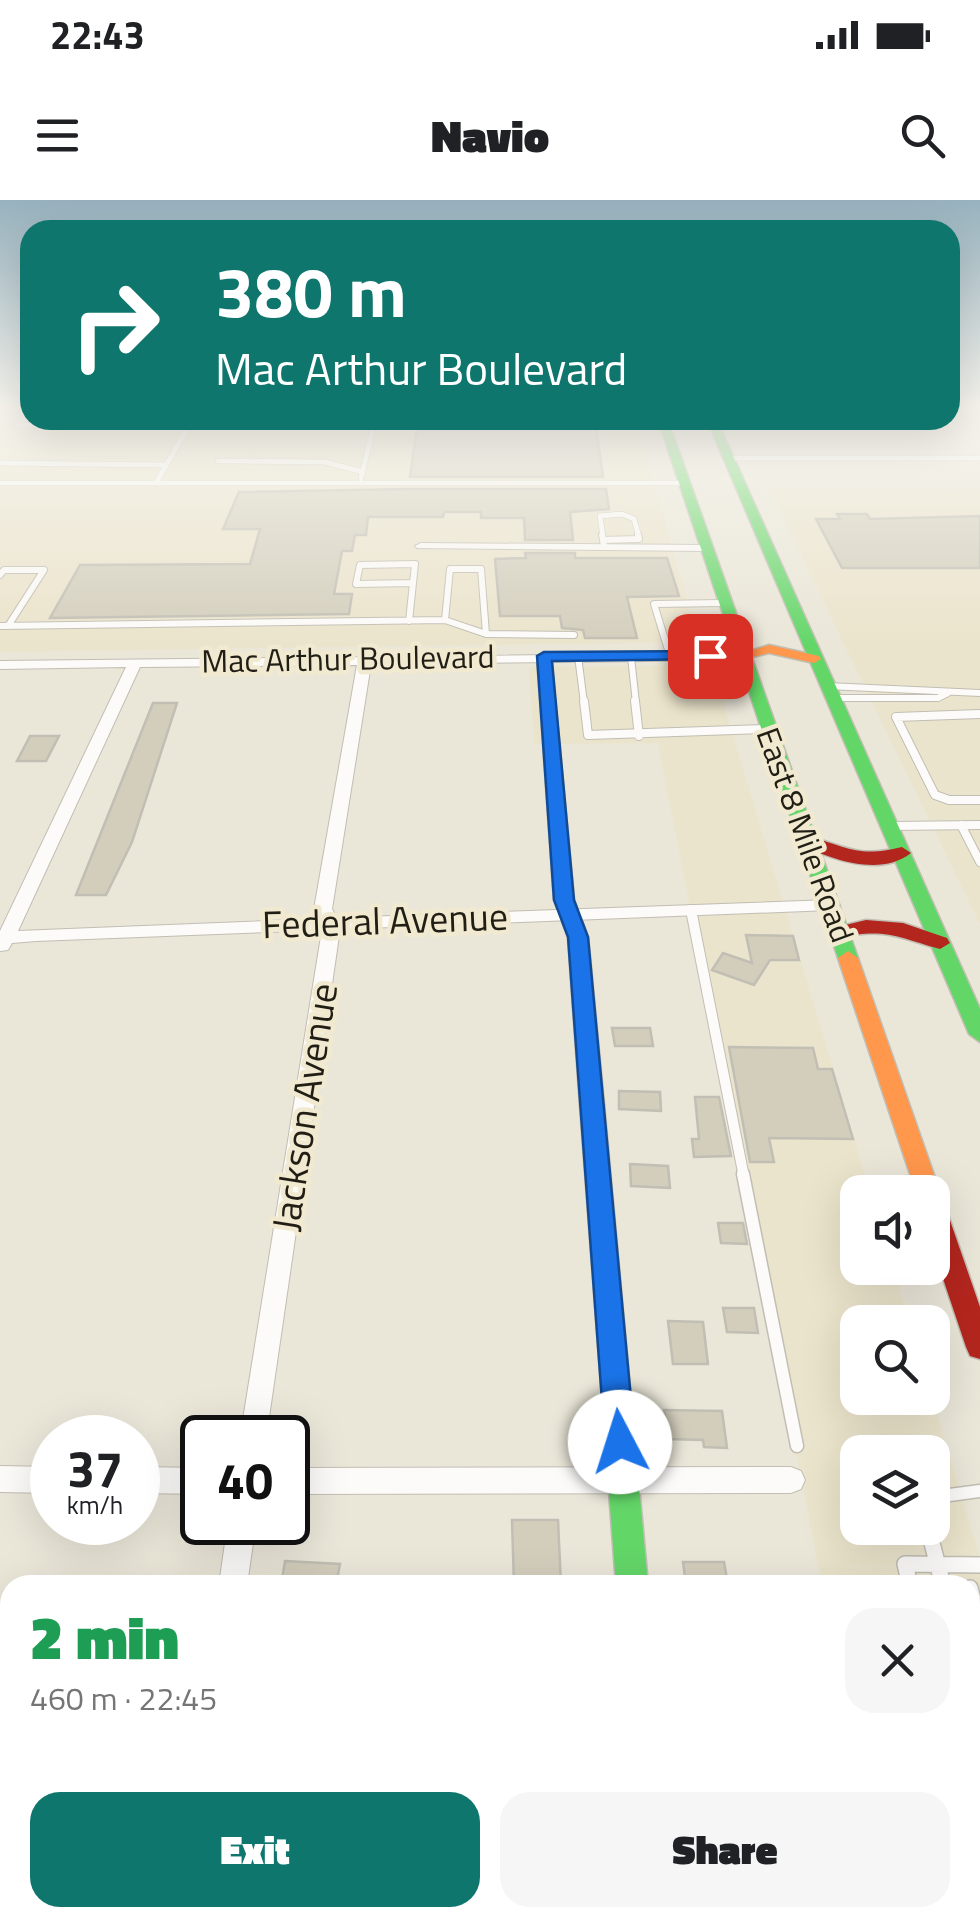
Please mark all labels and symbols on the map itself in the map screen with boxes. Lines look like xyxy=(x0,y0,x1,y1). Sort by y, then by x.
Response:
pin xyxy=(668,614,753,699)
street label: Mac Arthur Boulevard xyxy=(201,631,495,685)
street label: East 8 Mile Road xyxy=(745,720,867,949)
street label: Federal Avenue xyxy=(261,887,509,953)
street label: Jackson Avenue xyxy=(256,979,352,1235)
position arrow xyxy=(568,1390,672,1494)
speed limit sign: 40 xyxy=(180,1415,310,1545)

